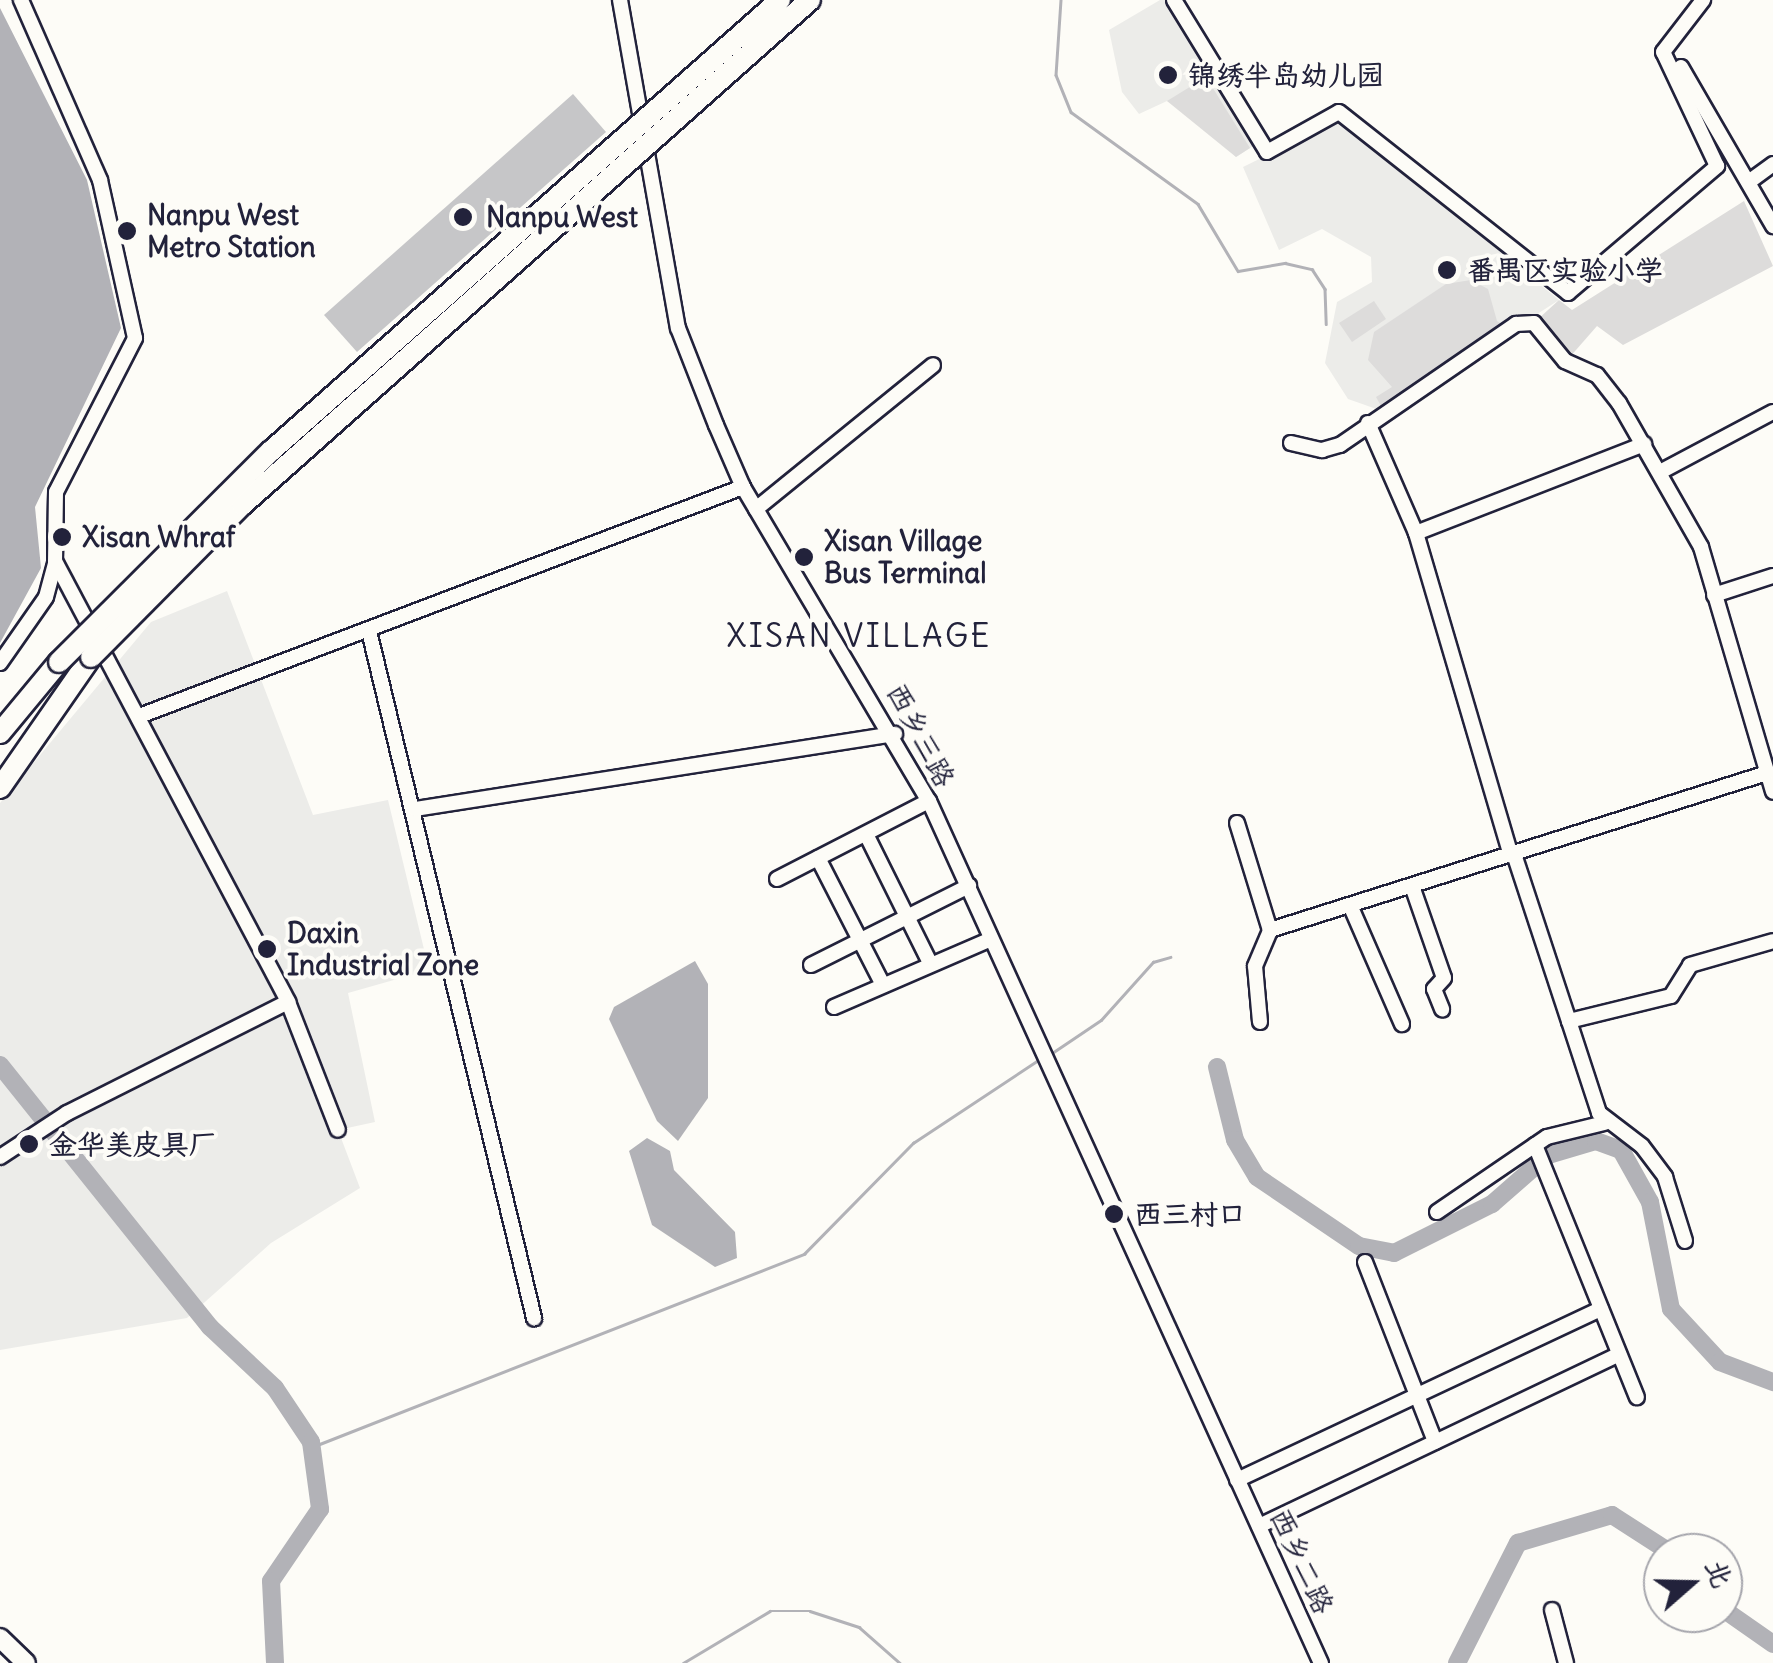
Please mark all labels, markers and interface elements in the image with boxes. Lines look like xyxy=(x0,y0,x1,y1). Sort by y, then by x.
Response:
place label: 锦绣半岛幼儿园 xyxy=(1188,58,1384,92)
marker: 锦绣半岛幼儿园 xyxy=(1157,64,1179,86)
place label: Nanpu West Metro Station xyxy=(147,198,316,264)
place label: Nanpu West xyxy=(486,200,638,234)
marker: Nanpu West xyxy=(450,204,476,230)
marker: Nanpu West Metro Station xyxy=(116,220,138,242)
place label: 番禺区实验小学 xyxy=(1467,253,1663,287)
marker: 番禺区实验小学 xyxy=(1436,259,1458,281)
place label: Xisan Whraf xyxy=(82,520,235,554)
place label: Xisan Village Bus Terminal xyxy=(824,524,987,590)
marker: Xisan Whraf xyxy=(51,526,73,548)
marker: Xisan Village Bus Terminal xyxy=(793,546,815,568)
district label: XISAN VILLAGE xyxy=(726,617,992,655)
street label: 西乡三路 xyxy=(880,678,962,792)
place label: Daxin Industrial Zone xyxy=(287,916,479,982)
marker: Daxin Industrial Zone xyxy=(256,938,278,960)
place label: 金华美皮具厂 xyxy=(49,1127,217,1161)
marker: 金华美皮具厂 xyxy=(18,1133,40,1155)
place label: 西三村口 xyxy=(1134,1197,1246,1231)
marker: 西三村口 xyxy=(1103,1203,1125,1225)
street label: 西乡二路 xyxy=(1263,1503,1341,1619)
north arrow xyxy=(1643,1533,1743,1633)
text: 北 xyxy=(1698,1554,1741,1593)

